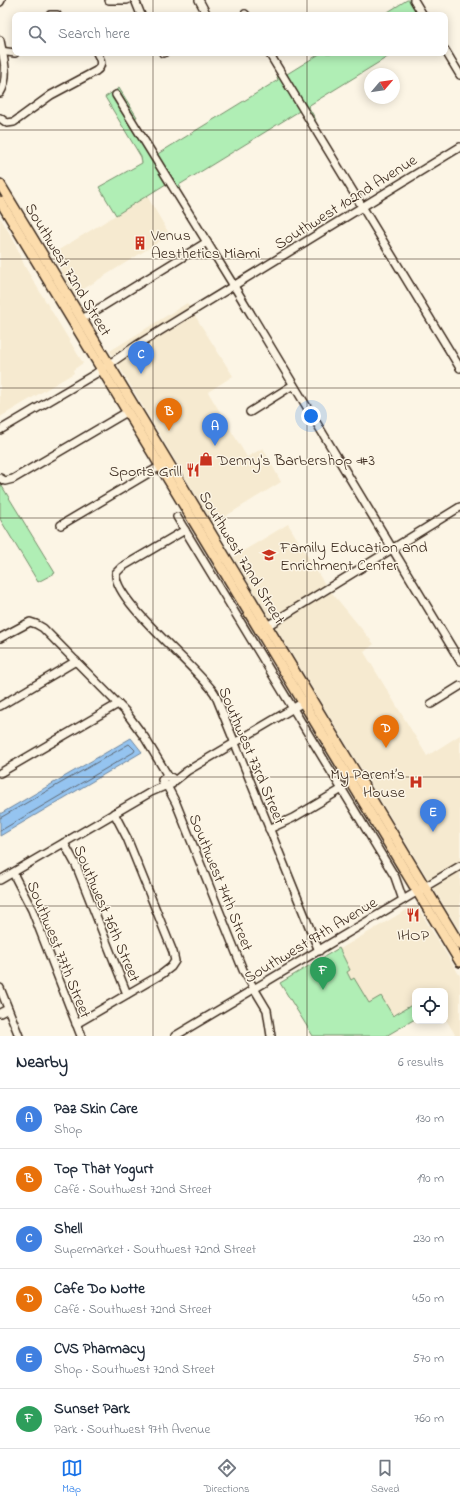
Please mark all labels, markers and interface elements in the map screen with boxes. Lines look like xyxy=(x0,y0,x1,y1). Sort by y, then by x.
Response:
search box xyxy=(12,12,448,56)
icon: search xyxy=(26,23,48,45)
text: Search here xyxy=(58,23,130,45)
north arrow xyxy=(364,68,400,104)
street label: Southwest 102nd Avenue xyxy=(270,148,423,256)
street label: Southwest 72nd Street xyxy=(18,199,117,342)
place label: Venus Aesthetics Miami xyxy=(150,224,260,266)
building icon: Venus Aesthetics Miami xyxy=(132,235,148,251)
pin: C xyxy=(128,341,154,374)
pin: B xyxy=(156,398,182,431)
your location xyxy=(301,406,321,426)
pin: A xyxy=(202,413,228,446)
place label: Denny's Barbershop #3 xyxy=(216,449,375,473)
shop icon: Denny's Barbershop #3 xyxy=(198,451,214,467)
place label: Sports Grill xyxy=(109,460,182,484)
restaurant icon: Sports Grill xyxy=(185,462,201,478)
street label: Southwest 72nd Street xyxy=(192,487,291,630)
place label: Family Education and Enrichment Center xyxy=(279,536,427,578)
school or university icon: Family Education and Enrichment Center xyxy=(261,547,277,563)
street label: Southwest 73rd Street xyxy=(211,683,291,829)
pin: D xyxy=(373,715,399,748)
place label: My Parent’s House xyxy=(330,763,406,805)
hospital icon: My Parent’s House xyxy=(408,774,424,790)
pin: E xyxy=(420,799,446,832)
street label: Southwest 74th Street xyxy=(182,810,259,956)
street label: Southwest 76th Street xyxy=(66,842,146,987)
street label: Southwest 77th Street xyxy=(20,877,97,1023)
street label: Southwest 97th Avenue xyxy=(240,891,383,990)
restaurant icon: IHOP xyxy=(405,907,421,923)
place label: IHOP xyxy=(397,924,430,948)
pin: F xyxy=(310,957,336,990)
map controls xyxy=(412,988,448,1024)
button: locate xyxy=(412,988,448,1024)
text: Nearby xyxy=(16,1050,68,1075)
text: 6 results xyxy=(398,1053,444,1072)
text: Paz Skin Care xyxy=(54,1098,138,1120)
text: A xyxy=(25,1109,33,1128)
text: 130 m xyxy=(416,1109,444,1128)
text: Shop xyxy=(54,1120,82,1139)
text: Top That Yogurt xyxy=(54,1158,154,1180)
text: B xyxy=(25,1169,33,1188)
text: 190 m xyxy=(417,1169,444,1188)
text: Café · Southwest 72nd Street xyxy=(54,1180,212,1199)
text: Shell xyxy=(54,1218,83,1240)
text: C xyxy=(25,1229,33,1248)
text: 230 m xyxy=(413,1229,444,1248)
text: Supermarket · Southwest 72nd Street xyxy=(54,1240,256,1259)
text: Cafe Do Notte xyxy=(54,1278,145,1300)
text: D xyxy=(24,1289,34,1308)
text: 450 m xyxy=(412,1289,444,1308)
text: Café · Southwest 72nd Street xyxy=(54,1300,212,1319)
text: CVS Pharmacy xyxy=(54,1338,145,1360)
text: E xyxy=(25,1349,33,1368)
text: 570 m xyxy=(412,1349,444,1368)
text: Shop · Southwest 72nd Street xyxy=(54,1360,215,1379)
text: Sunset Park xyxy=(54,1398,130,1420)
text: F xyxy=(25,1409,33,1428)
text: 760 m xyxy=(414,1409,444,1428)
text: Park · Southwest 97th Avenue xyxy=(54,1420,210,1439)
tab: Map xyxy=(61,1457,83,1497)
tab: Directions xyxy=(204,1457,249,1497)
tab: Saved xyxy=(371,1457,399,1497)

